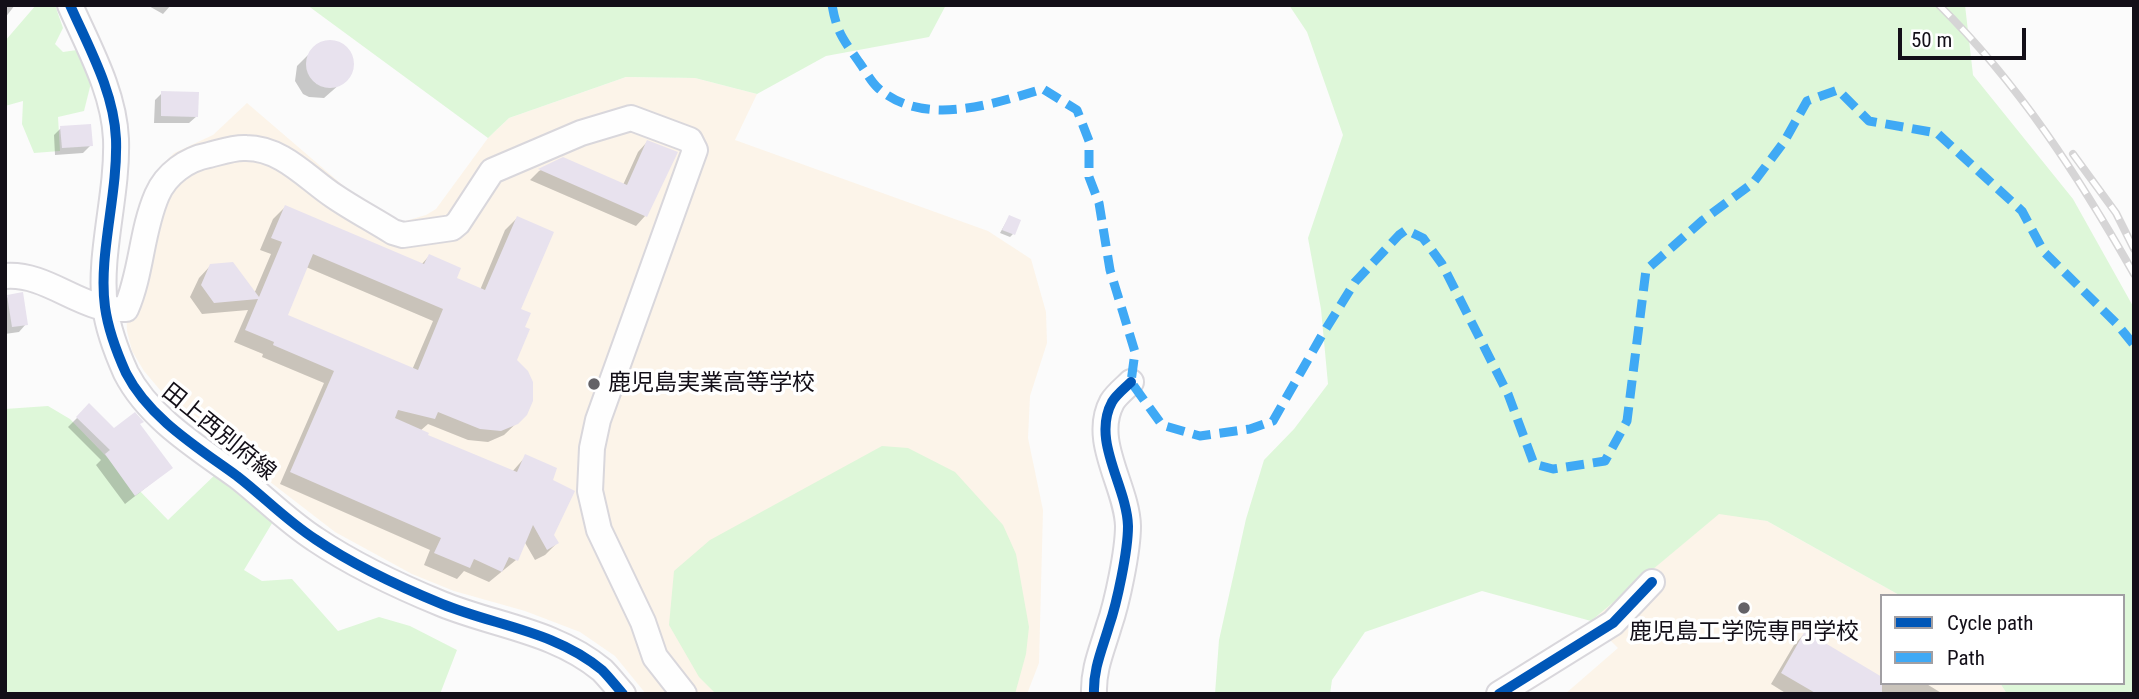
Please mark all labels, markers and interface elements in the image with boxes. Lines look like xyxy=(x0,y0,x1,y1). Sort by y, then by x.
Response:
scale bar xyxy=(1901,14,2029,58)
text: 50 m xyxy=(1911,28,1952,52)
place label: 鹿児島実業高等学校 xyxy=(608,370,815,398)
marker: 鹿児島実業高等学校 xyxy=(586,376,602,392)
street label: 田上西別府線 xyxy=(156,379,280,487)
legend xyxy=(1880,594,2125,685)
marker: 鹿児島工学院専門学校 xyxy=(1736,600,1752,616)
text: Cycle path xyxy=(1947,611,2033,635)
place label: 鹿児島工学院専門学校 xyxy=(1629,619,1859,647)
text: Path xyxy=(1947,646,1985,670)

